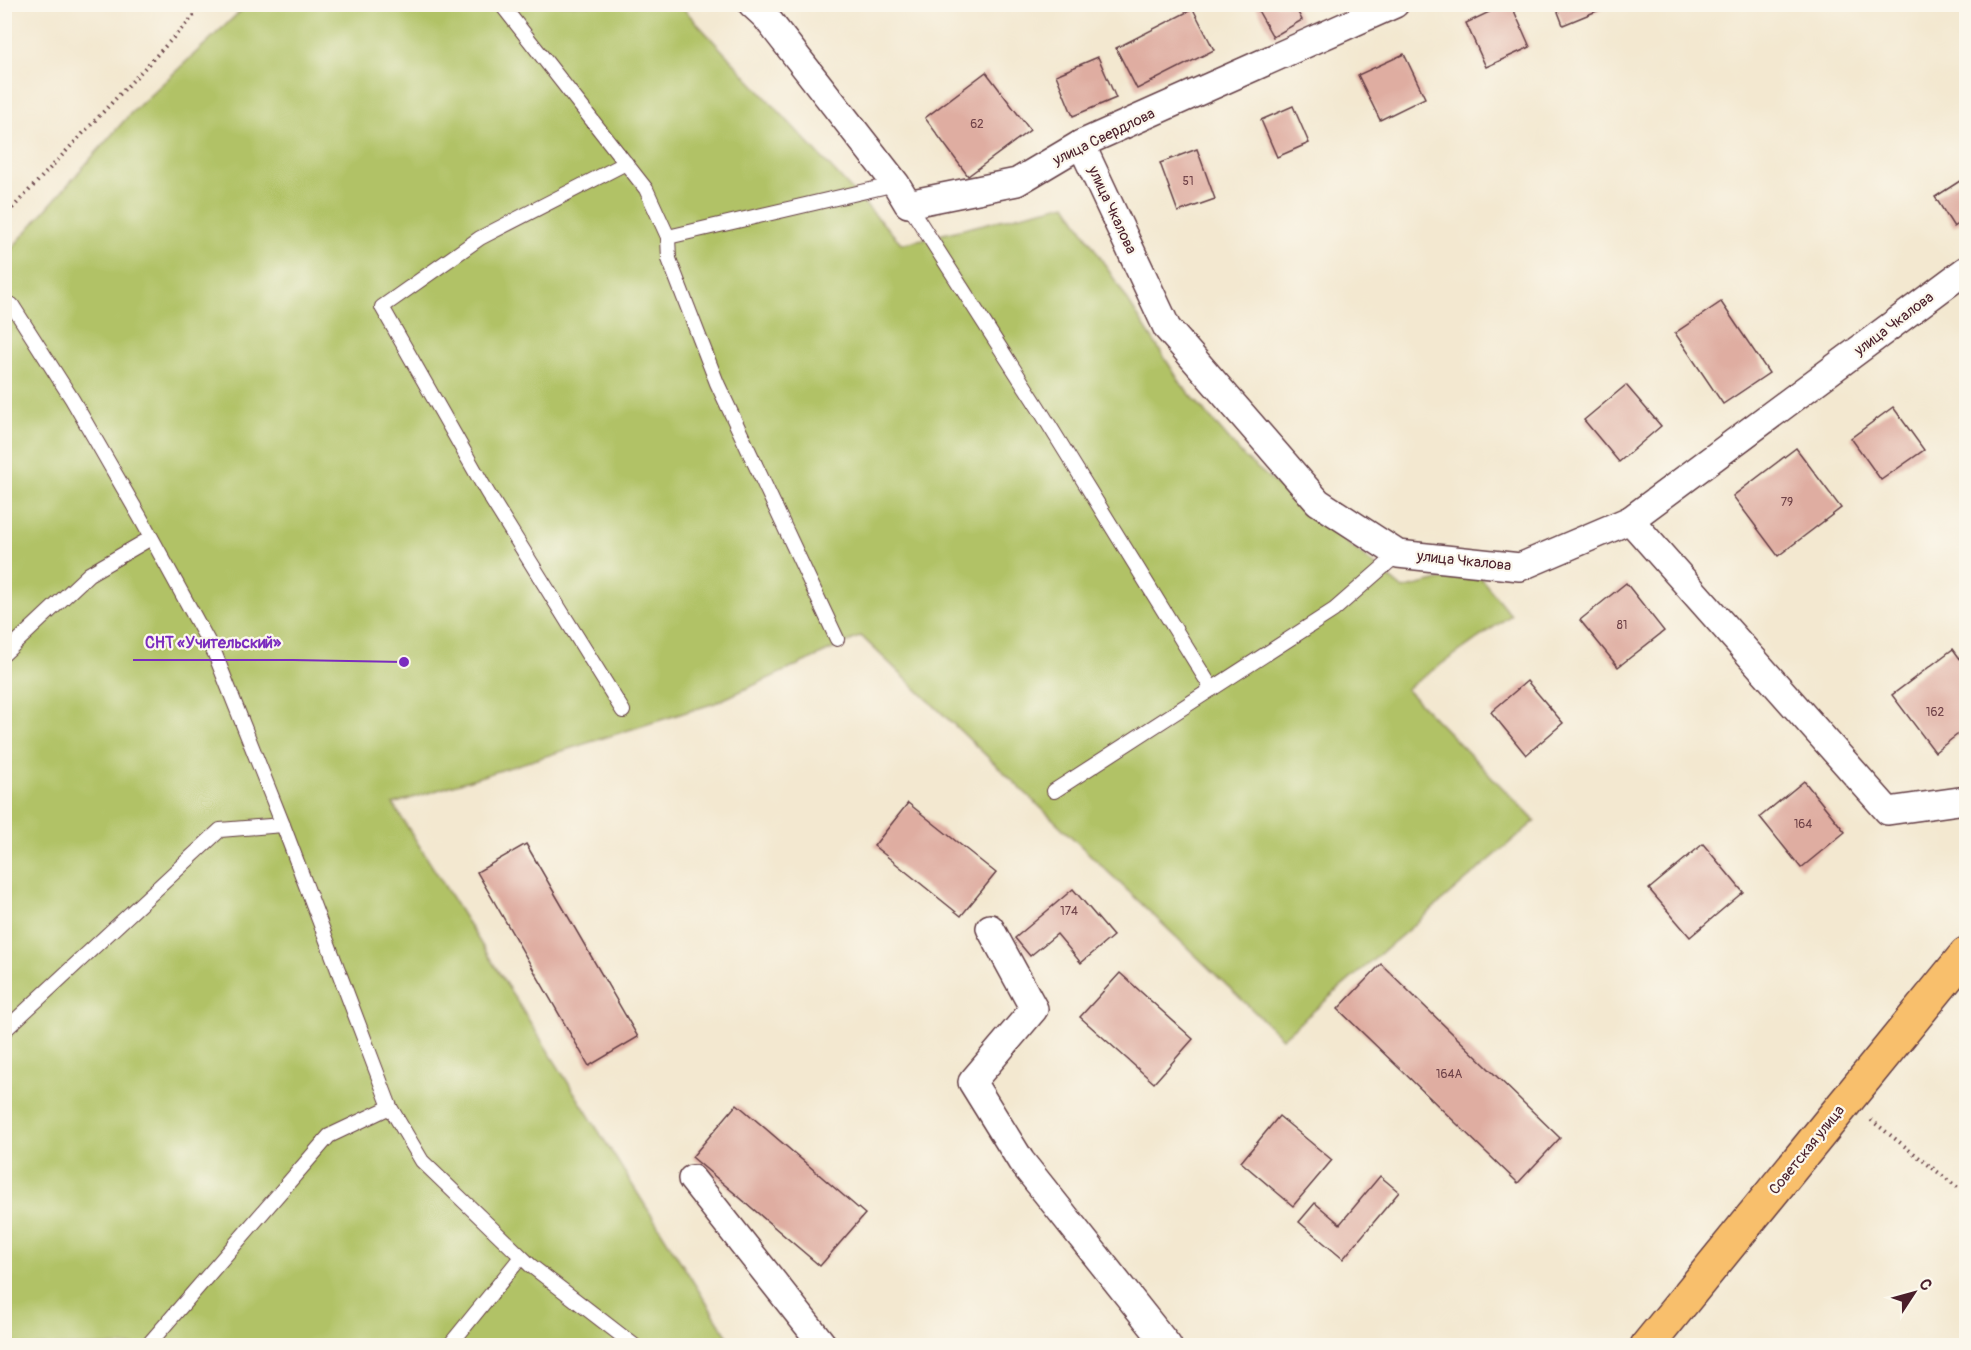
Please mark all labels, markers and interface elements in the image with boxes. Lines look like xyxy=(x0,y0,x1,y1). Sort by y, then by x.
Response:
street label: улица Свердлова xyxy=(1049,104,1158,170)
house number: 62 xyxy=(970,117,984,132)
street label: улица Чкалова xyxy=(1083,162,1141,257)
house number: 51 xyxy=(1182,174,1194,189)
street label: улица Чкалова xyxy=(1850,288,1938,361)
house number: 79 xyxy=(1781,495,1793,510)
street label: улица Чкалова xyxy=(1415,547,1512,575)
house number: 81 xyxy=(1617,618,1627,633)
callout: СНТ «Учительский» xyxy=(133,626,293,660)
text: СНТ «Учительский» xyxy=(145,633,282,653)
house number: 162 xyxy=(1926,705,1944,720)
house number: 164 xyxy=(1794,817,1812,832)
house number: 174 xyxy=(1060,904,1078,919)
house number: 164А xyxy=(1436,1067,1462,1082)
street label: Советская улица xyxy=(1765,1101,1849,1199)
north arrow xyxy=(1884,1263,1944,1323)
text: С xyxy=(1914,1275,1936,1295)

